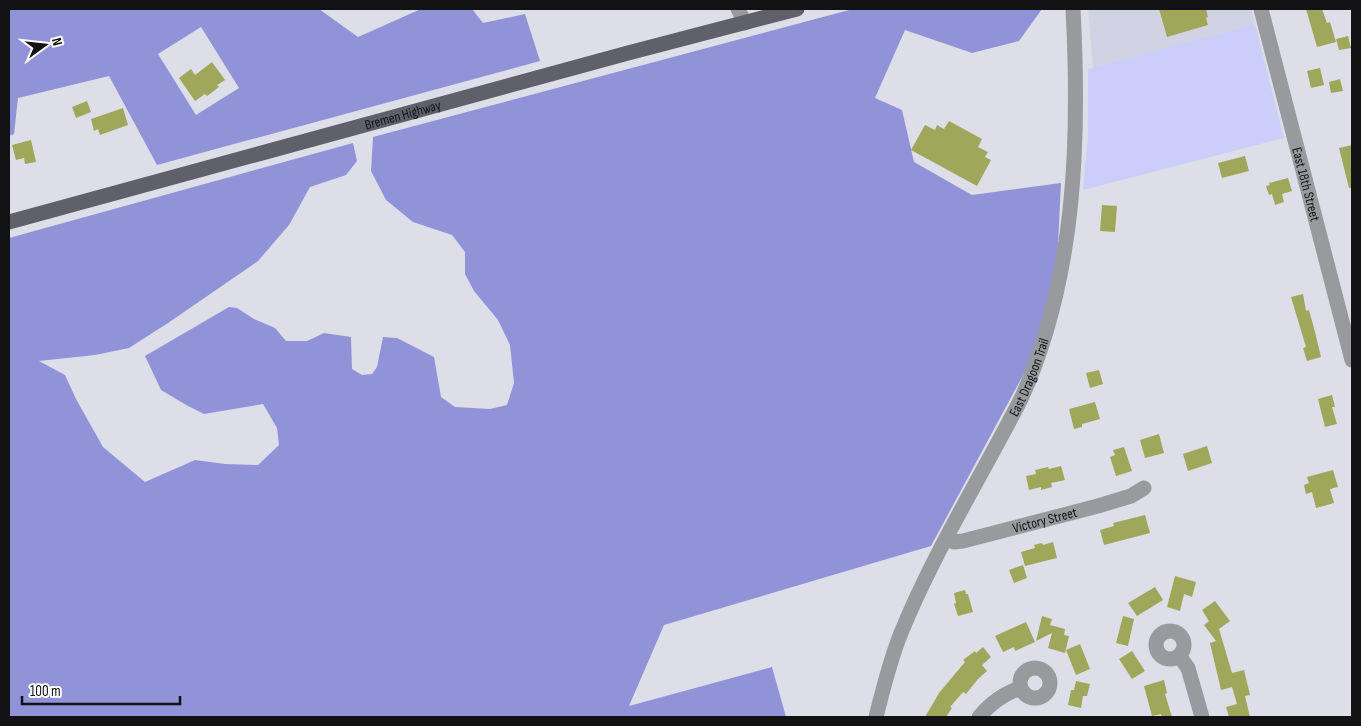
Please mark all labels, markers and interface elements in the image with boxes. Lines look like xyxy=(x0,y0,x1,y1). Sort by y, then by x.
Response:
north arrow xyxy=(20,20,70,70)
text: N xyxy=(48,36,66,48)
street label: Bremen Highway xyxy=(363,96,443,134)
street label: East 18th Street xyxy=(1288,146,1324,223)
street label: East Dragoon Trail xyxy=(1005,336,1053,419)
street label: Victory Street xyxy=(1011,504,1079,537)
scale bar xyxy=(22,674,180,706)
text: 100 m xyxy=(30,682,61,701)

